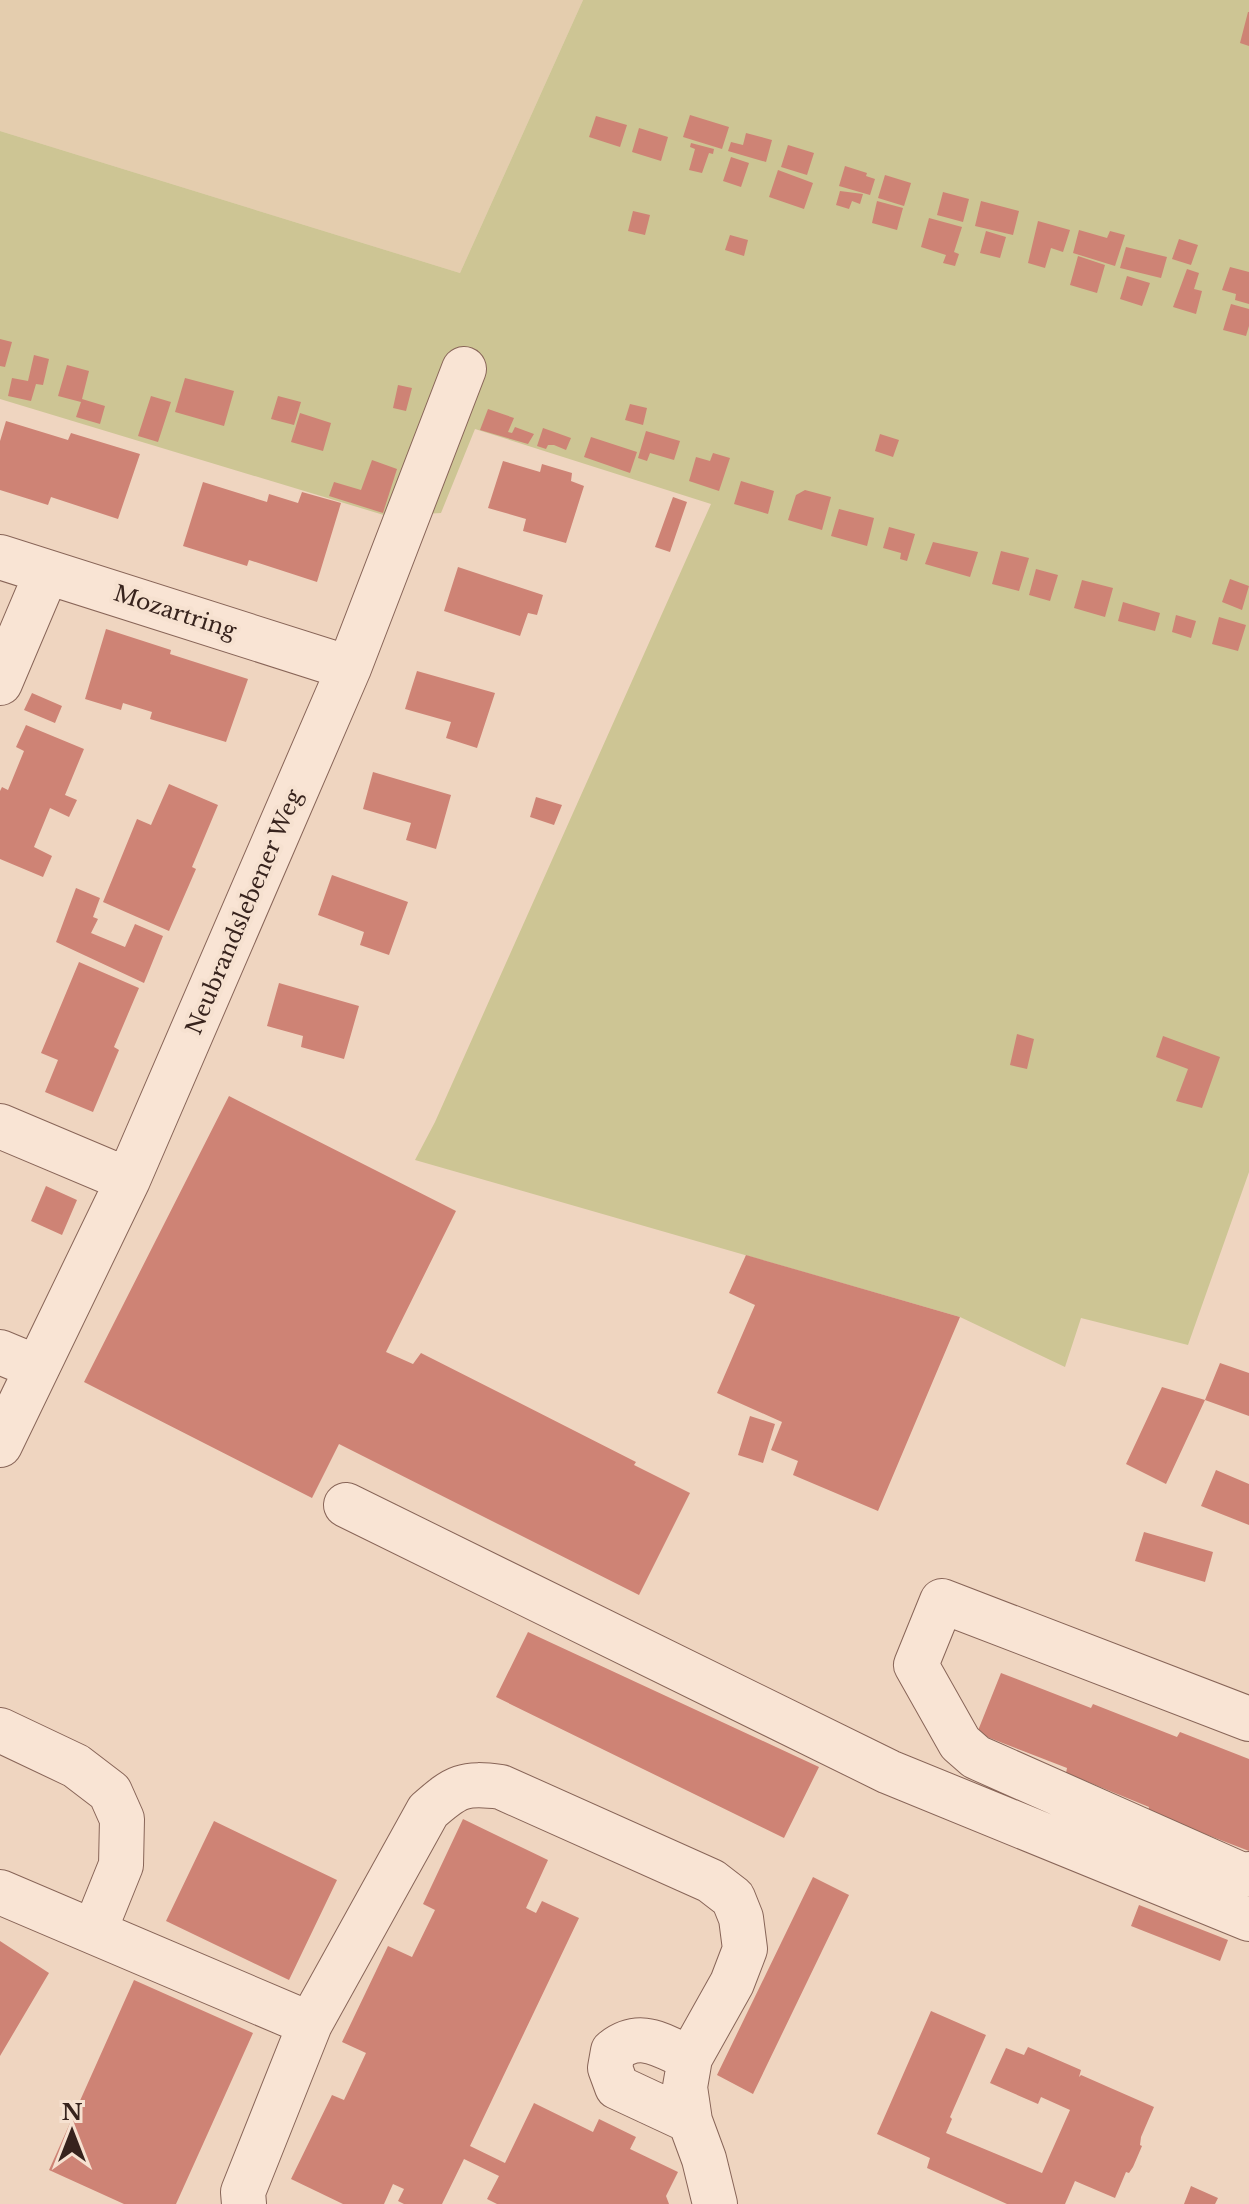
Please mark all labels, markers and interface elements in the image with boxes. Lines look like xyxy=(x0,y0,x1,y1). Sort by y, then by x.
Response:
street label: Mozartring xyxy=(110,580,240,645)
street label: Neubrandslebener Weg xyxy=(180,785,308,1039)
north arrow xyxy=(32,2092,112,2172)
text: N xyxy=(62,2099,83,2126)

